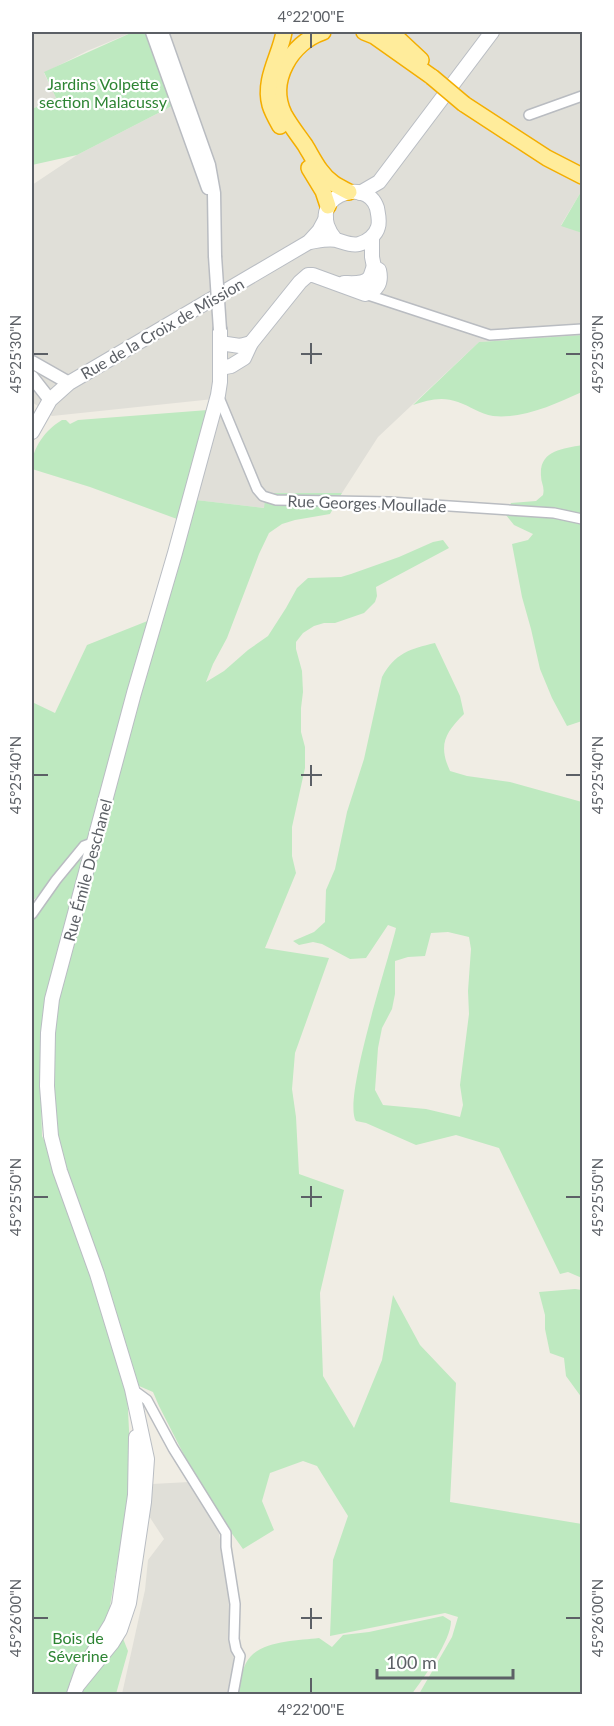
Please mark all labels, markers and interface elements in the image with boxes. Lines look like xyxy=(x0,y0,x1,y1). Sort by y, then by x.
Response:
text: 4°22'00"E xyxy=(278,7,345,25)
park label: Jardins Volpette section Malacussy xyxy=(39,74,168,111)
street label: Rue de la Croix de Mission xyxy=(77,273,247,383)
text: 45°25'30"N xyxy=(6,315,24,393)
text: 45°25'30"N xyxy=(588,315,606,393)
street label: Rue Georges Moullade xyxy=(287,491,447,515)
text: 45°25'40"N xyxy=(6,736,24,814)
text: 45°25'40"N xyxy=(588,736,606,814)
street label: Rue Émile Deschanel xyxy=(59,797,115,943)
text: 45°25'50"N xyxy=(6,1158,24,1236)
text: 45°25'50"N xyxy=(588,1158,606,1236)
text: 45°26'00"N xyxy=(6,1579,24,1657)
text: 45°26'00"N xyxy=(588,1579,606,1657)
park label: Bois de Séverine xyxy=(48,1628,108,1665)
scale bar xyxy=(377,1642,514,1680)
text: 100 m xyxy=(386,1651,437,1673)
text: 4°22'00"E xyxy=(278,1700,345,1718)

